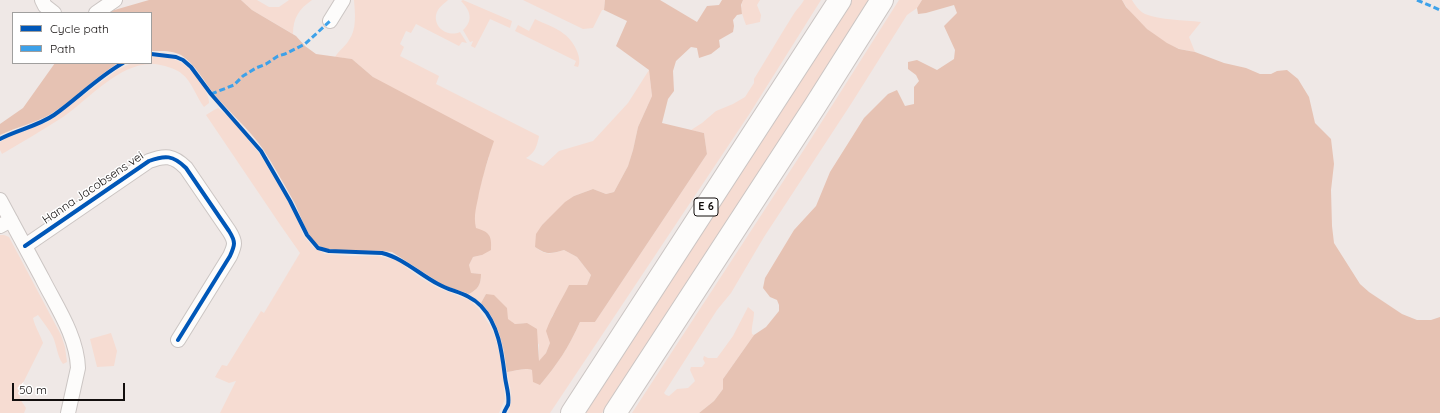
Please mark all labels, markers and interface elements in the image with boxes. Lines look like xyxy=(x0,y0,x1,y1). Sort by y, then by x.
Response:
legend xyxy=(12,12,152,64)
text: Cycle path xyxy=(50,21,109,36)
text: Path xyxy=(50,41,75,56)
street label: Hanna Jacobsens vei xyxy=(40,149,146,227)
road number: E 6 xyxy=(694,198,718,216)
scale bar xyxy=(14,375,127,401)
text: 50 m xyxy=(19,382,47,397)

